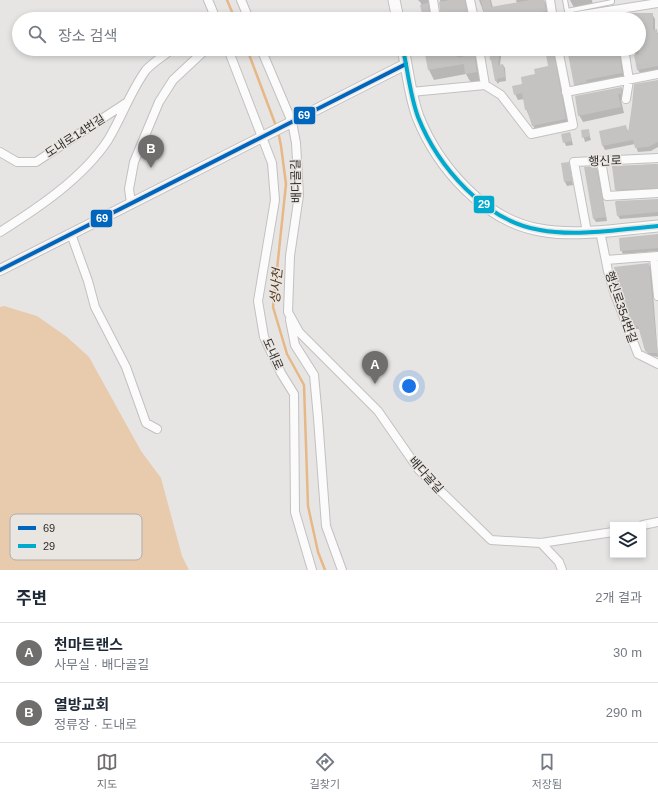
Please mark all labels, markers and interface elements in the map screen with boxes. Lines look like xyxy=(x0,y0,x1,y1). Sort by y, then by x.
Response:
search box xyxy=(12,12,646,56)
icon: search xyxy=(26,23,48,45)
text: 장소 검색 xyxy=(58,27,117,44)
line badge: 69 xyxy=(293,106,316,125)
text: 69 xyxy=(298,109,310,121)
street label: 도내로14번길 xyxy=(42,111,108,161)
pin: B xyxy=(138,135,164,168)
street label: 행신로 xyxy=(588,153,622,169)
street label: 배다골길 xyxy=(289,159,303,203)
line badge: 29 xyxy=(473,195,495,214)
text: 29 xyxy=(478,198,490,210)
line badge: 69 xyxy=(90,209,113,228)
text: 69 xyxy=(96,212,108,224)
water label: 성사천 xyxy=(267,266,285,305)
street label: 행신로354번길 xyxy=(602,269,640,345)
street label: 도내로 xyxy=(260,336,286,372)
pin: A xyxy=(362,351,388,384)
your location xyxy=(399,376,419,396)
street label: 배다골길 xyxy=(406,454,446,496)
legend xyxy=(10,514,142,560)
text: 69 xyxy=(43,522,55,534)
map controls xyxy=(610,522,646,558)
button: layers xyxy=(610,522,646,558)
text: 29 xyxy=(43,540,55,552)
text: 주변 xyxy=(16,589,47,608)
text: 2개 결과 xyxy=(595,590,642,605)
text: 천마트랜스 xyxy=(54,636,123,653)
text: A xyxy=(24,645,34,660)
text: 30 m xyxy=(613,645,642,660)
text: 사무실 · 배다골길 xyxy=(54,657,149,672)
text: 열방교회 xyxy=(54,696,109,713)
text: B xyxy=(24,705,34,720)
text: 290 m xyxy=(606,705,642,720)
text: 정류장 · 도내로 xyxy=(54,717,137,732)
tab: 지도 xyxy=(96,751,118,791)
tab: 길찾기 xyxy=(310,751,340,791)
tab: 저장됨 xyxy=(532,751,562,791)

